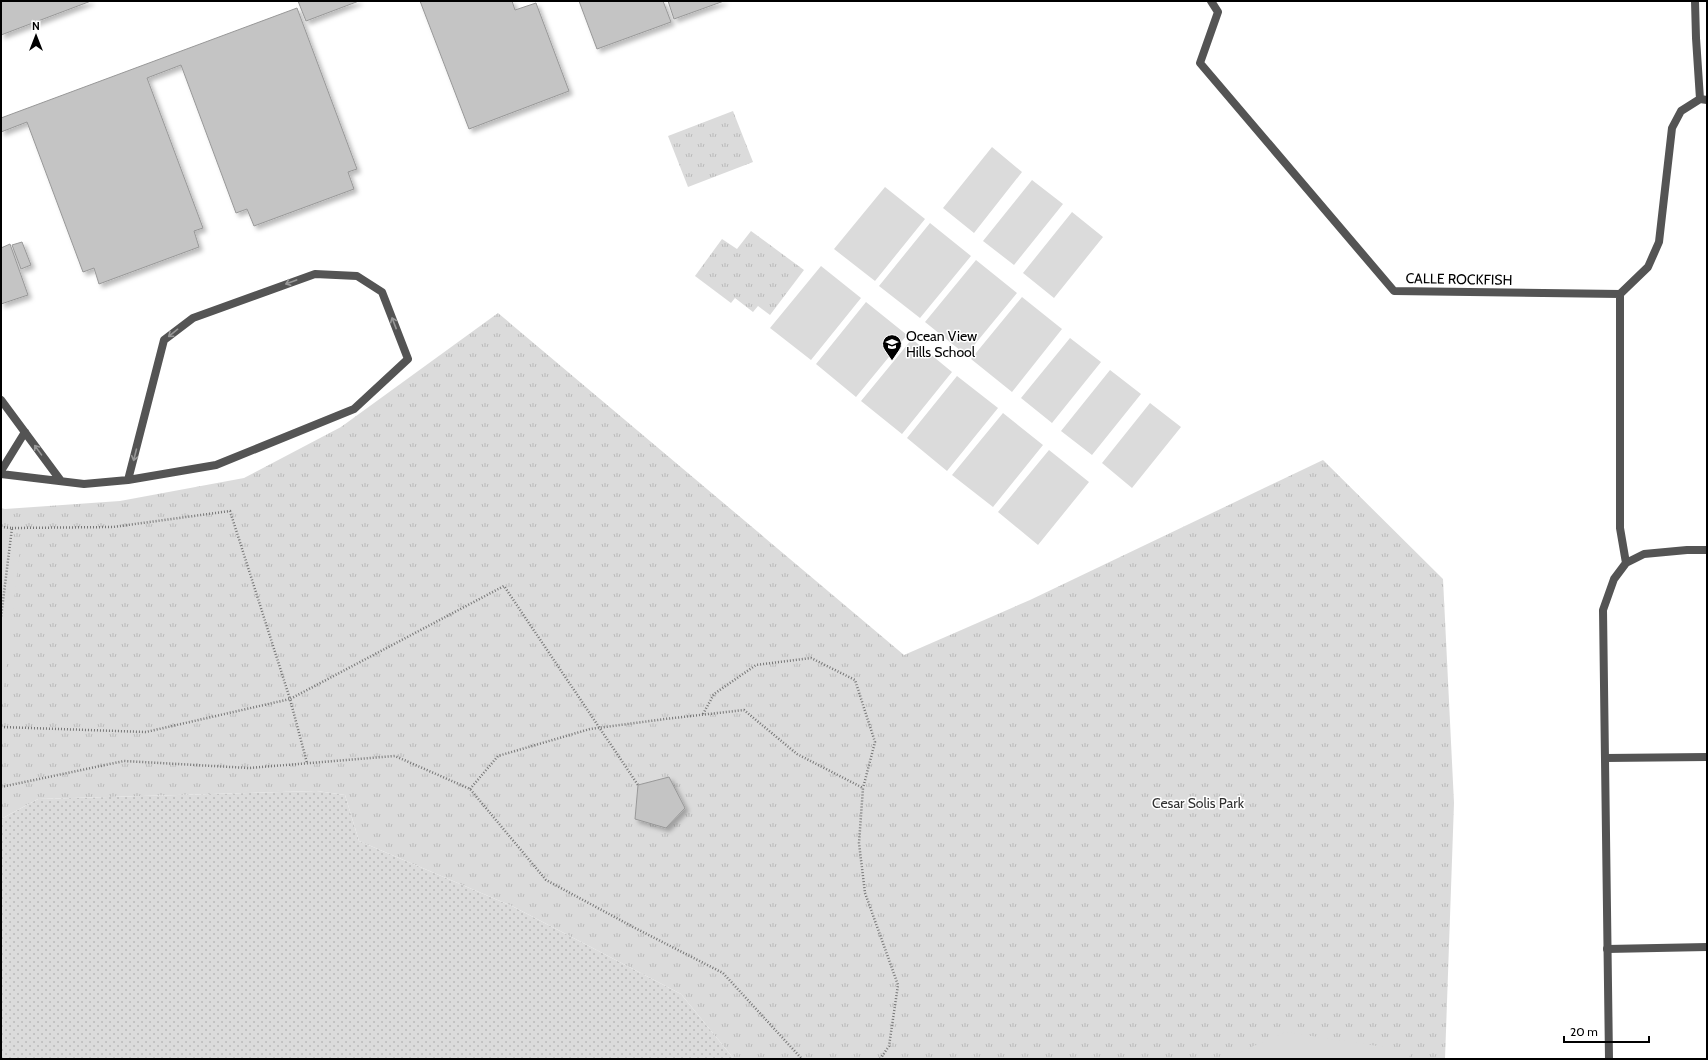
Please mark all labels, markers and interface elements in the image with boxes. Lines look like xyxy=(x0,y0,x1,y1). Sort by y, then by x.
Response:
north arrow xyxy=(16,16,56,56)
text: N xyxy=(32,19,40,33)
street label: CALLE ROCKFISH xyxy=(1405,269,1513,289)
one-way arrow xyxy=(286,279,298,287)
one-way arrow xyxy=(389,317,397,329)
place label: Ocean View Hills School xyxy=(906,327,977,361)
one-way arrow xyxy=(167,329,178,338)
school or university icon: Ocean View Hills School xyxy=(881,333,903,361)
one-way arrow xyxy=(34,444,42,455)
one-way arrow xyxy=(130,449,138,462)
park label: Cesar Solis Park xyxy=(1152,794,1245,812)
scale bar xyxy=(1564,1018,1649,1044)
text: 20 m xyxy=(1570,1024,1598,1039)

